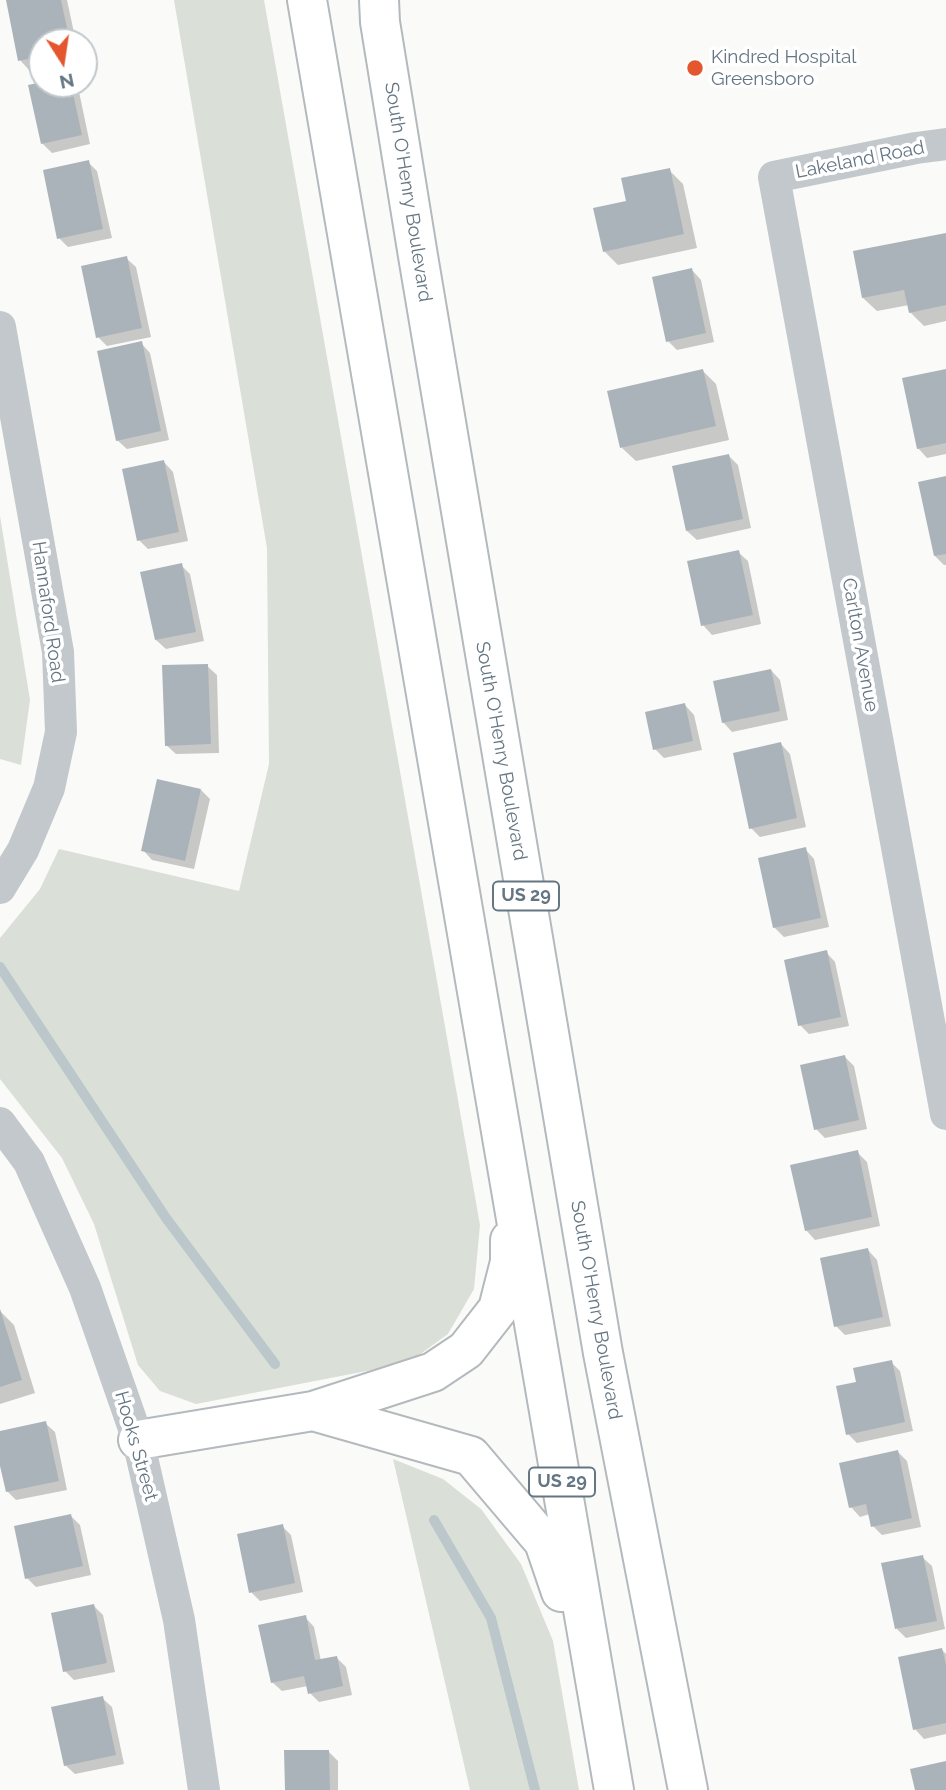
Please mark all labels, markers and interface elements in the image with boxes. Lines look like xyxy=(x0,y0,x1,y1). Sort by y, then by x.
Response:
north arrow xyxy=(28,28,98,98)
place label: Kindred Hospital Greensboro xyxy=(711,46,857,90)
marker: Kindred Hospital Greensboro xyxy=(685,58,705,78)
text: N xyxy=(58,69,76,94)
street label: South O'Henry Boulevard xyxy=(379,81,437,303)
street label: Lakeland Road xyxy=(794,136,926,184)
street label: Hannaford Road xyxy=(27,540,69,684)
street label: Carlton Avenue xyxy=(837,576,883,714)
street label: South O'Henry Boulevard xyxy=(470,640,532,862)
road number: US 29 xyxy=(493,882,559,911)
street label: South O'Henry Boulevard xyxy=(565,1199,627,1421)
street label: Hooks Street xyxy=(109,1388,163,1504)
road number: US 29 xyxy=(529,1468,595,1497)

